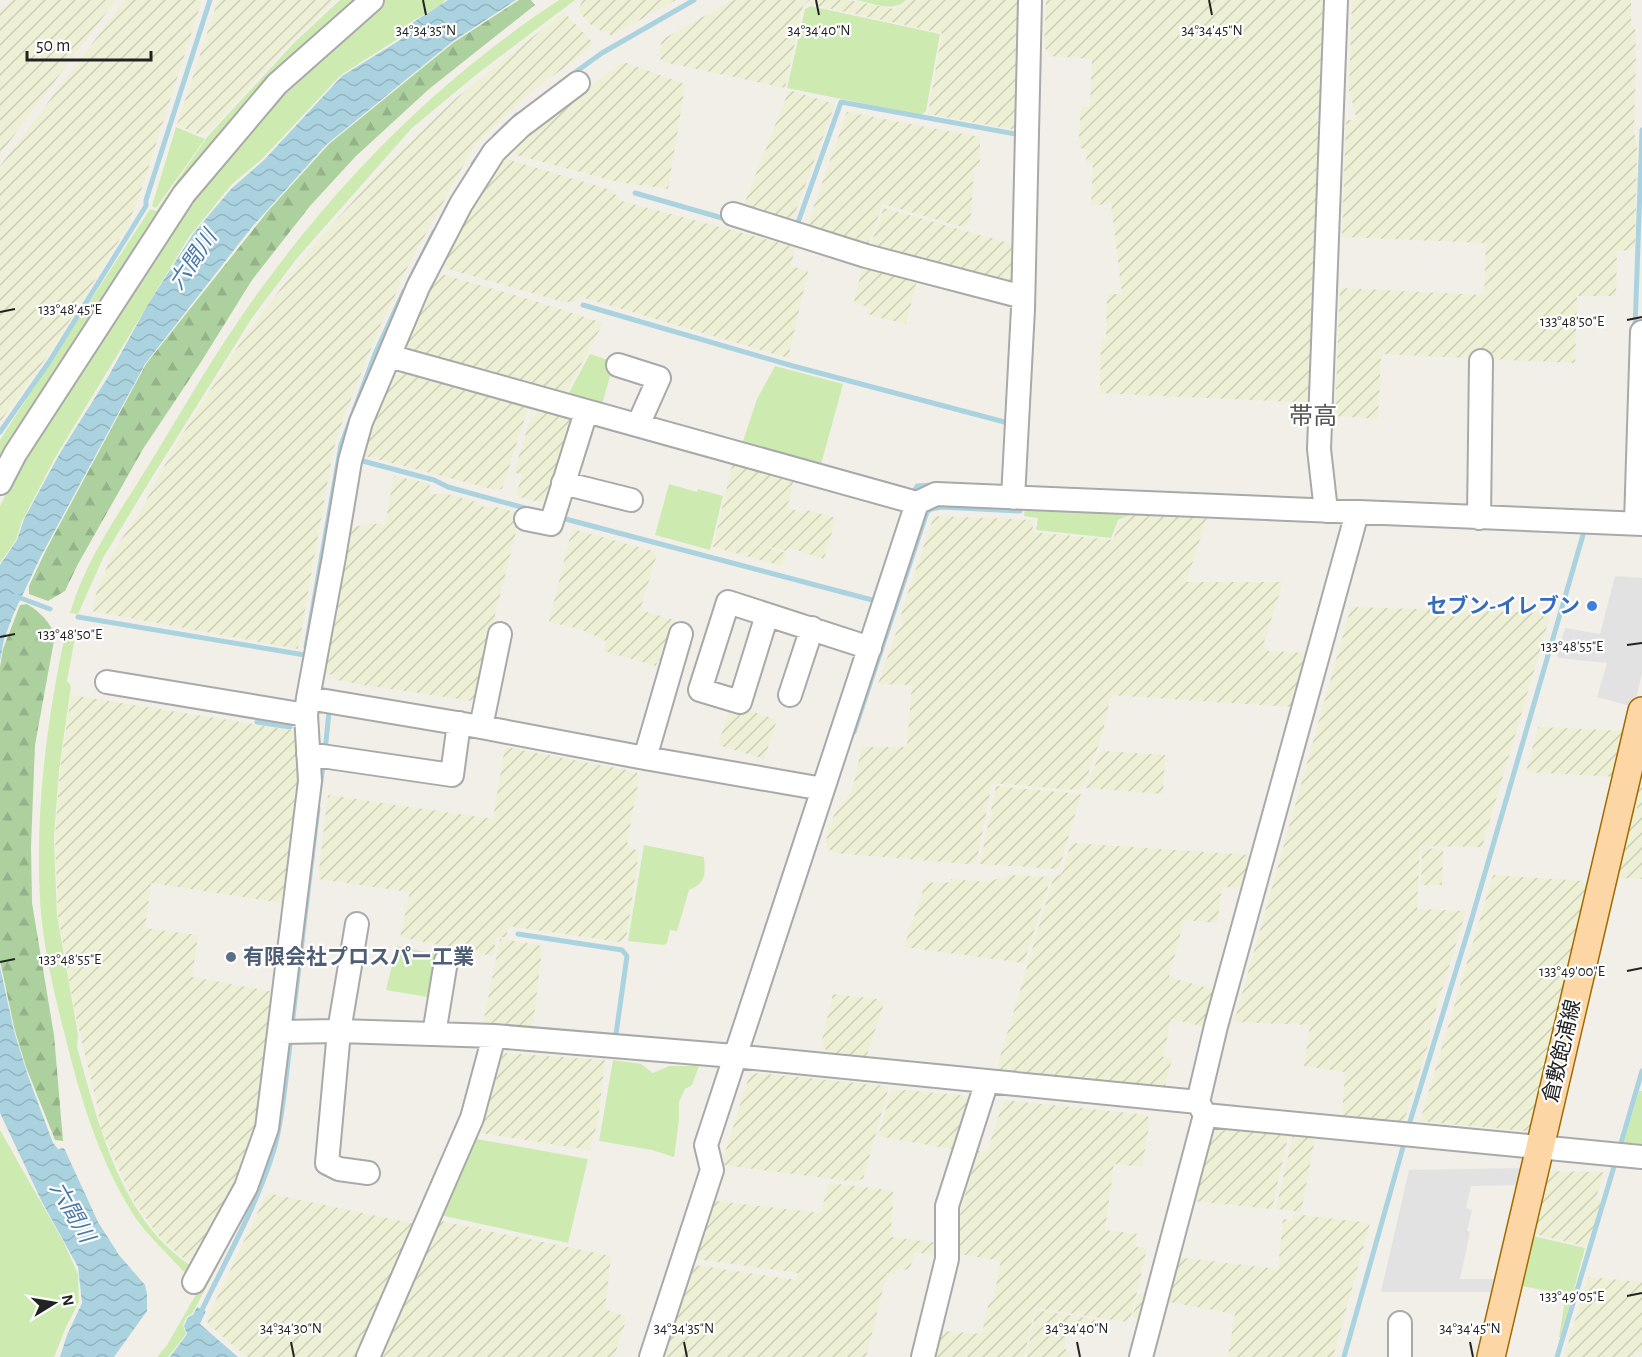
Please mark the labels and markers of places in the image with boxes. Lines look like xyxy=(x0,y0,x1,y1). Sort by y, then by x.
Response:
place label: セブン-イレブン xyxy=(1427,594,1580,617)
marker: セブン-イレブン xyxy=(1585,599,1599,613)
place label: 有限会社プロスパー工業 xyxy=(243,945,474,968)
marker: 有限会社プロスパー工業 xyxy=(224,950,238,964)

